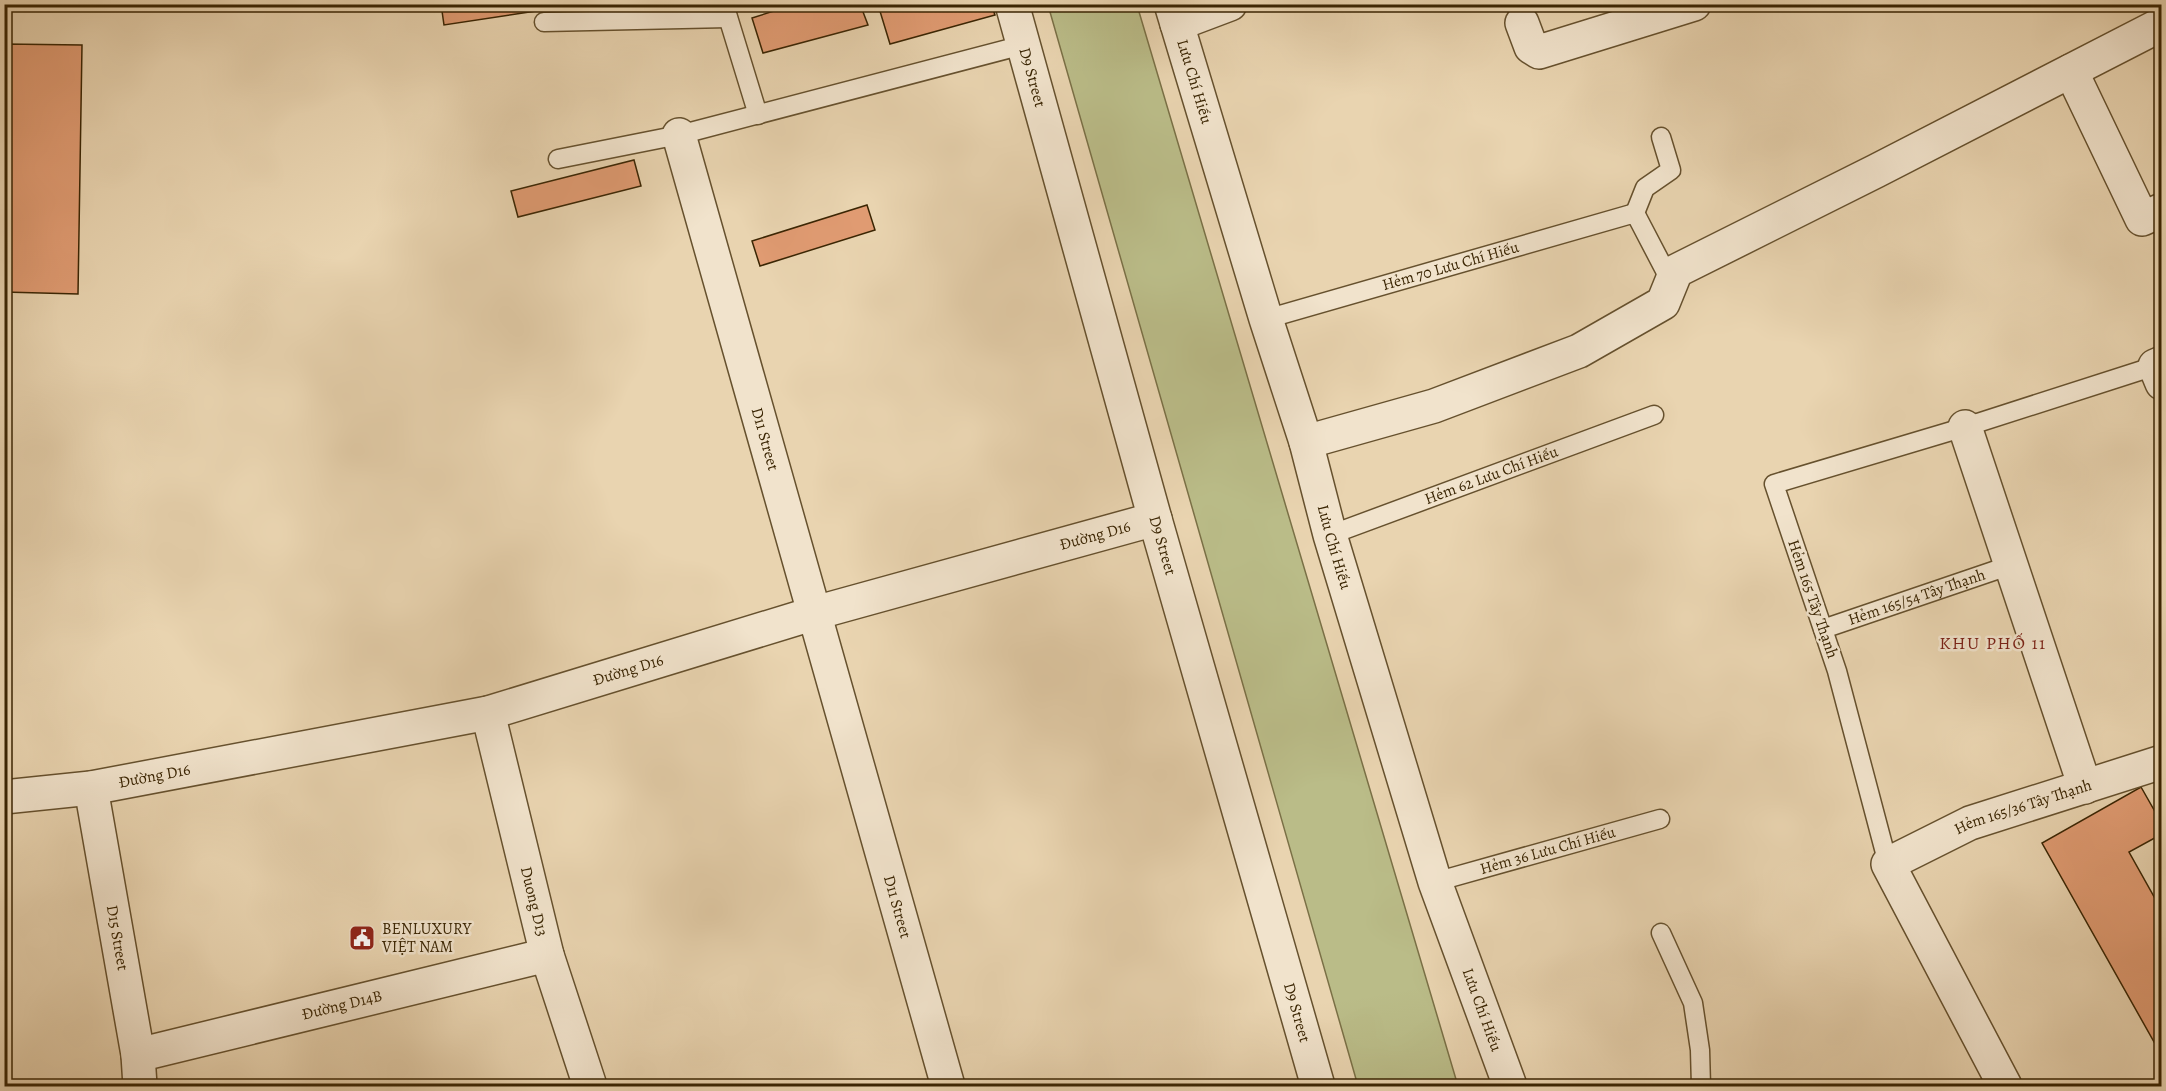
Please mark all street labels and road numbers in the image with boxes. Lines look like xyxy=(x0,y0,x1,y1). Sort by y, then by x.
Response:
street label: Lưu Chí Hiếu xyxy=(1171,37,1218,127)
street label: D9 Street xyxy=(1014,45,1051,110)
street label: Hẻm 70 Lưu Chí Hiếu xyxy=(1380,236,1522,296)
street label: D11 Street xyxy=(746,405,784,473)
street label: Hẻm 62 Lưu Chí Hiếu xyxy=(1421,440,1561,510)
street label: Lưu Chí Hiếu xyxy=(1312,502,1357,592)
street label: D9 Street xyxy=(1144,513,1182,578)
street label: Đường D16 xyxy=(1057,515,1133,556)
street label: Hẻm 165 Tây Thạnh xyxy=(1782,537,1844,662)
street label: Hẻm 165/54 Tây Thạnh xyxy=(1845,563,1989,631)
street label: Đường D16 xyxy=(590,649,666,691)
street label: Đường D16 xyxy=(117,758,192,794)
street label: Hẻm 165/36 Tây Thạnh xyxy=(1950,774,2095,840)
street label: Hẻm 36 Lưu Chí Hiếu xyxy=(1477,821,1618,880)
street label: Duong D13 xyxy=(515,864,553,939)
street label: D11 Street xyxy=(878,873,917,941)
street label: D15 Street xyxy=(101,903,134,972)
street label: Lưu Chí Hiếu xyxy=(1457,965,1507,1055)
street label: D9 Street xyxy=(1278,980,1316,1045)
street label: Đường D14B xyxy=(300,985,384,1026)

